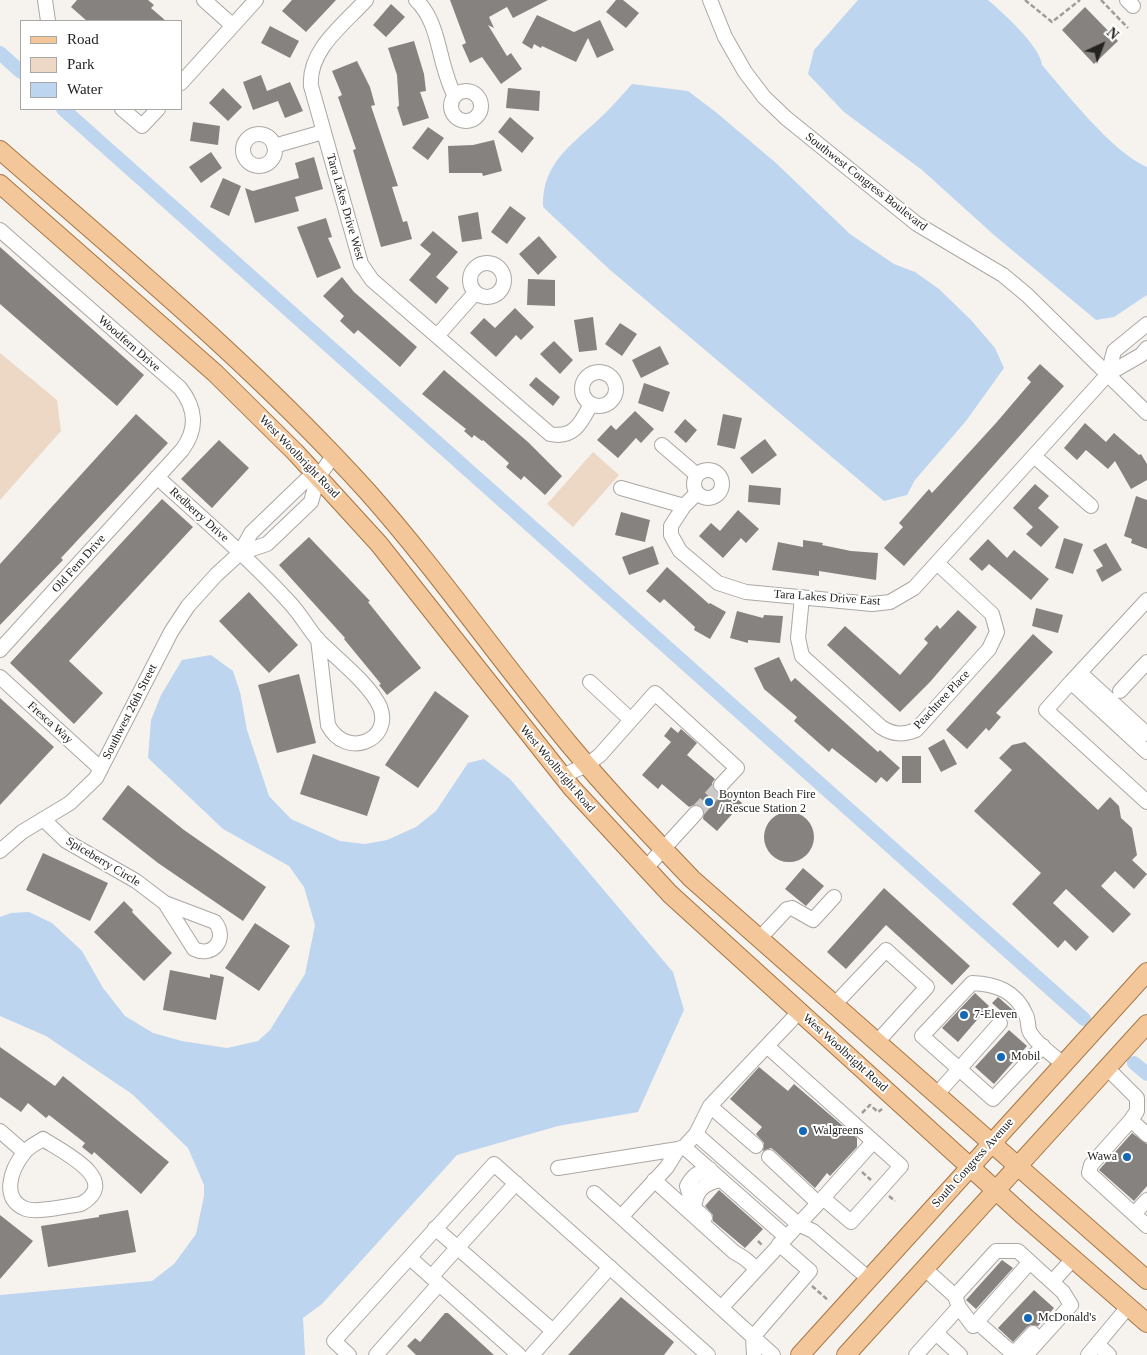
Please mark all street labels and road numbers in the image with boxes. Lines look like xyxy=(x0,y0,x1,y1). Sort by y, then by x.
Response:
street label: Southwest Congress Boulevard xyxy=(802,130,930,234)
street label: Tara Lakes Drive West xyxy=(323,152,367,262)
street label: Woodfern Drive xyxy=(95,313,163,375)
street label: West Woolbright Road xyxy=(256,413,342,501)
street label: Redberry Drive xyxy=(166,485,232,545)
street label: Old Fern Drive xyxy=(49,532,109,596)
street label: Tara Lakes Drive East xyxy=(773,587,881,609)
street label: Southwest 26th Street xyxy=(100,662,160,762)
street label: Peachtree Place xyxy=(911,667,973,733)
street label: Fresca Way xyxy=(24,699,76,747)
street label: West Woolbright Road xyxy=(516,722,598,816)
street label: Spiceberry Circle xyxy=(63,834,143,890)
street label: West Woolbright Road xyxy=(800,1011,890,1095)
street label: South Congress Avenue xyxy=(929,1115,1017,1211)

